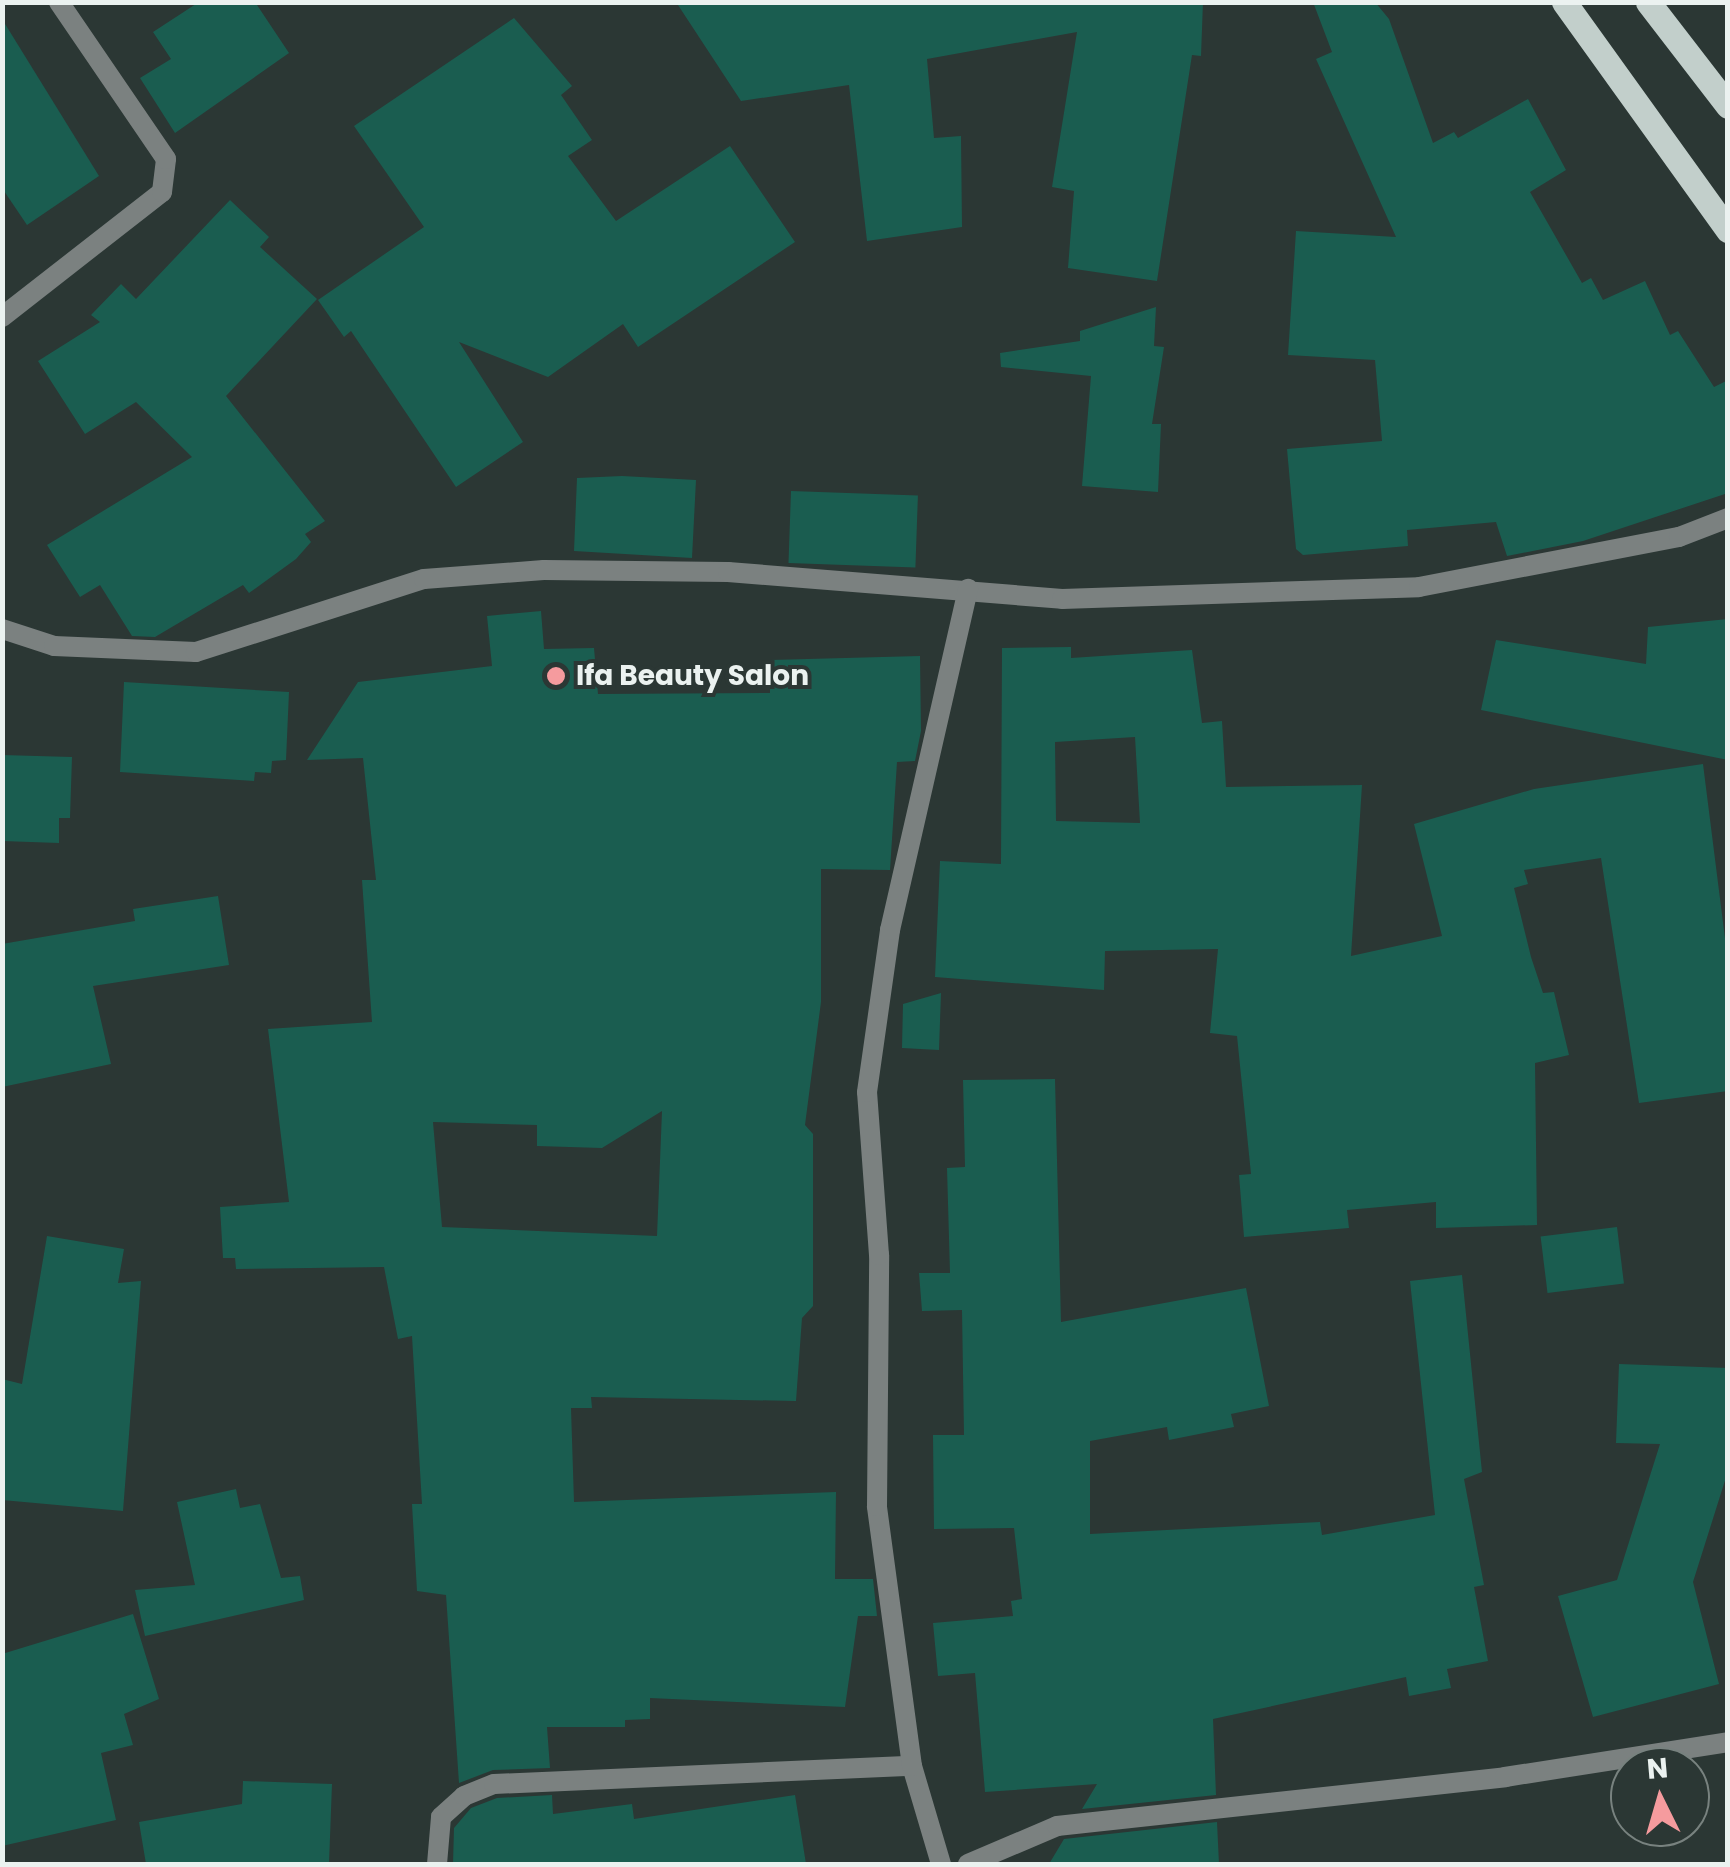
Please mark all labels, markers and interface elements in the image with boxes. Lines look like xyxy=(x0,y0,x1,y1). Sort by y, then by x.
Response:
place label: Ifa Beauty Salon xyxy=(576,659,809,693)
marker: Ifa Beauty Salon xyxy=(545,665,567,687)
north arrow xyxy=(1610,1747,1710,1847)
text: N xyxy=(1645,1748,1670,1789)

